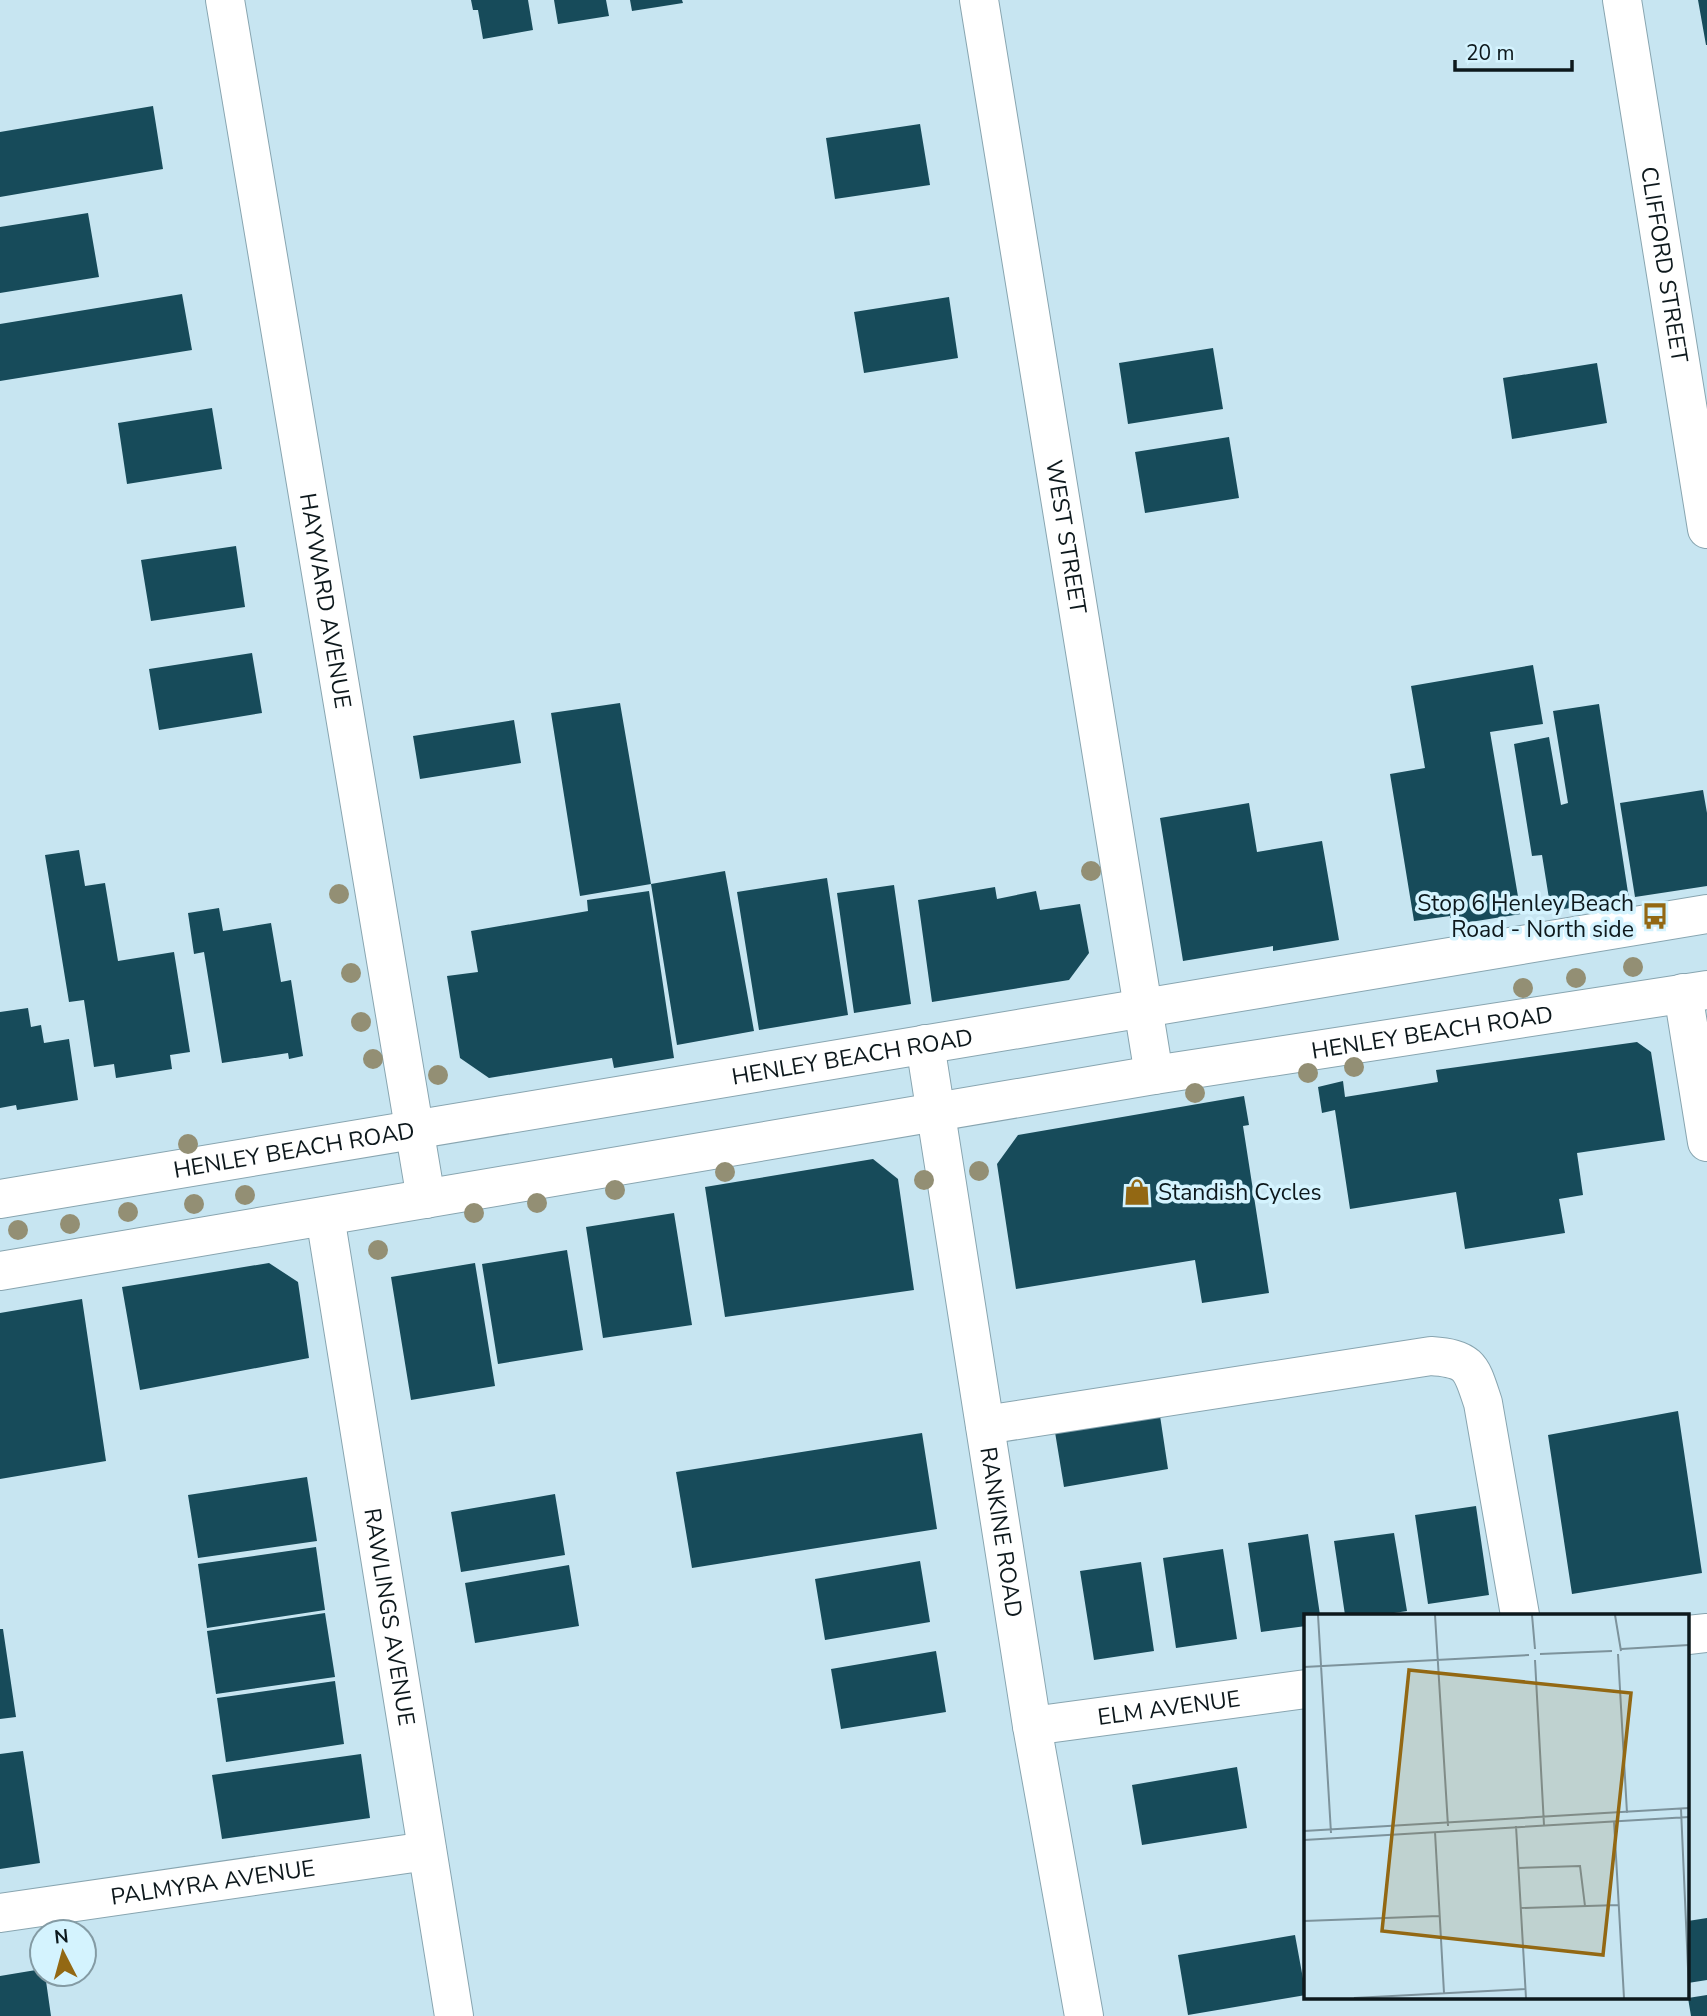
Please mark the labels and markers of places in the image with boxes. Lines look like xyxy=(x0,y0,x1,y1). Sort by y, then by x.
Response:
place label: Stop 6 Henley Beach Road - North side xyxy=(1417,888,1634,945)
bus stop icon: Stop 6 Henley Beach Road - North side xyxy=(1640,901,1670,931)
shop icon: Standish Cycles xyxy=(1122,1177,1152,1207)
place label: Standish Cycles xyxy=(1158,1177,1321,1208)

